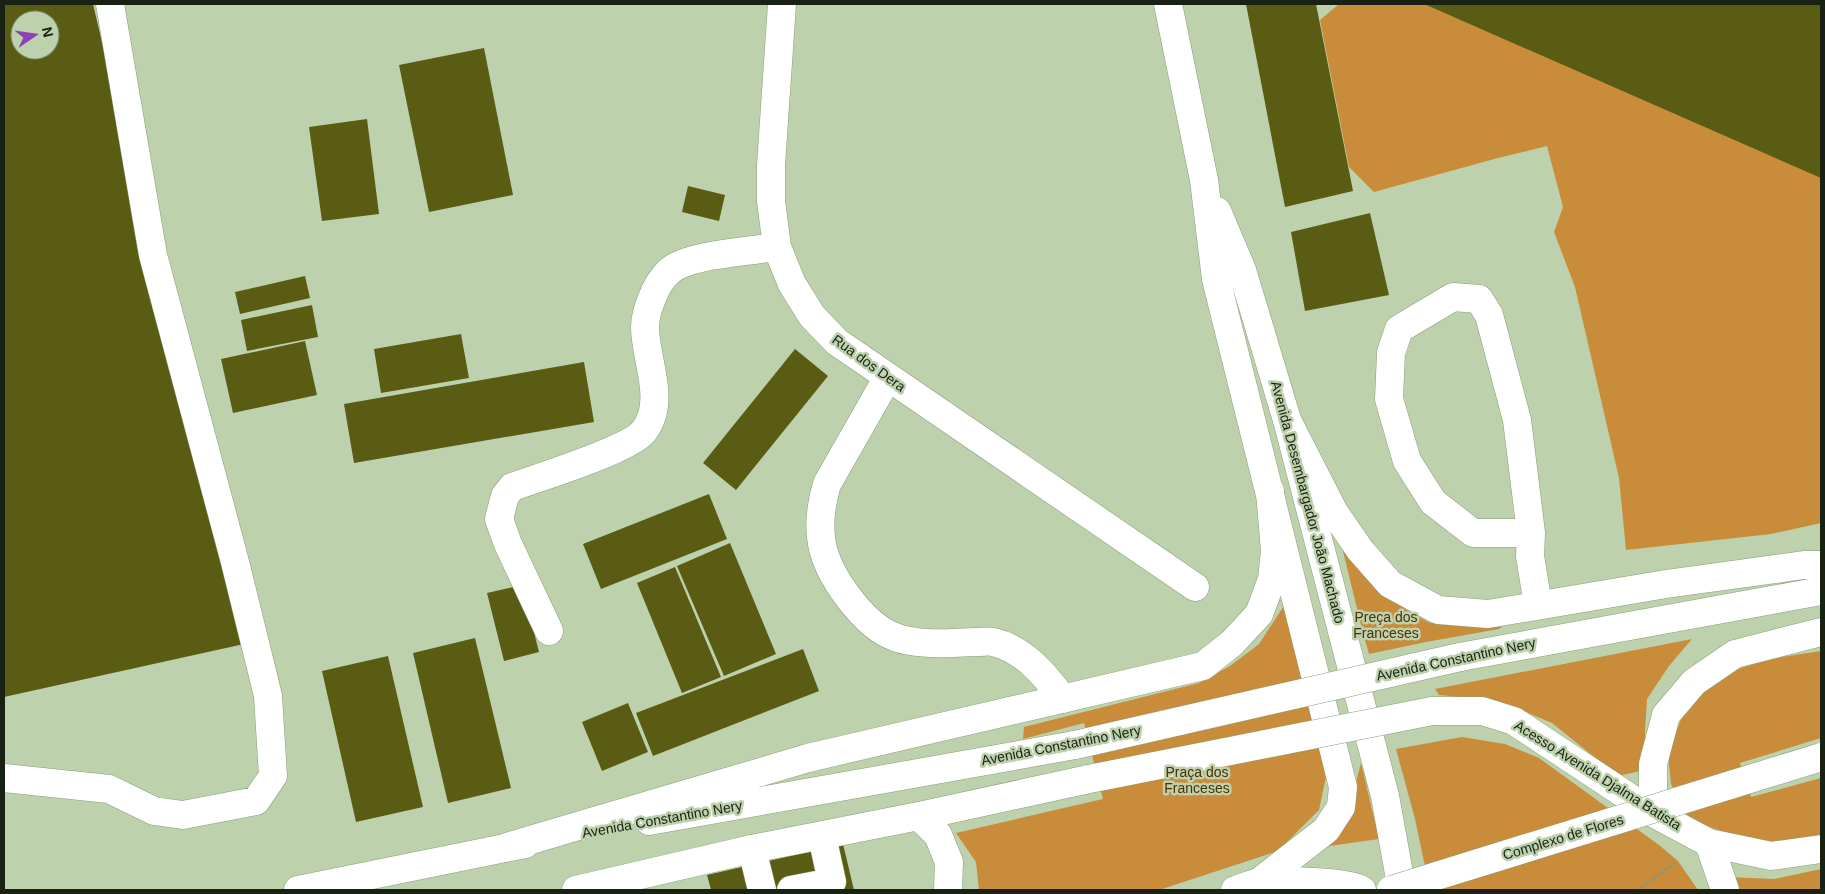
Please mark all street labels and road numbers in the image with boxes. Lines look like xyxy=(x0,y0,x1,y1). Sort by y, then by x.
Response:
street label: Rua dos Dera xyxy=(829,331,909,395)
street label: Avenida Desembargador João Machado xyxy=(1268,379,1348,625)
street label: Avenida Constantino Nery xyxy=(1375,634,1537,684)
street label: Acesso Avenida Djalma Batista xyxy=(1512,717,1684,833)
street label: Avenida Constantino Nery xyxy=(980,722,1142,768)
street label: Avenida Constantino Nery xyxy=(581,797,743,841)
street label: Complexo de Flores xyxy=(1501,811,1625,863)

